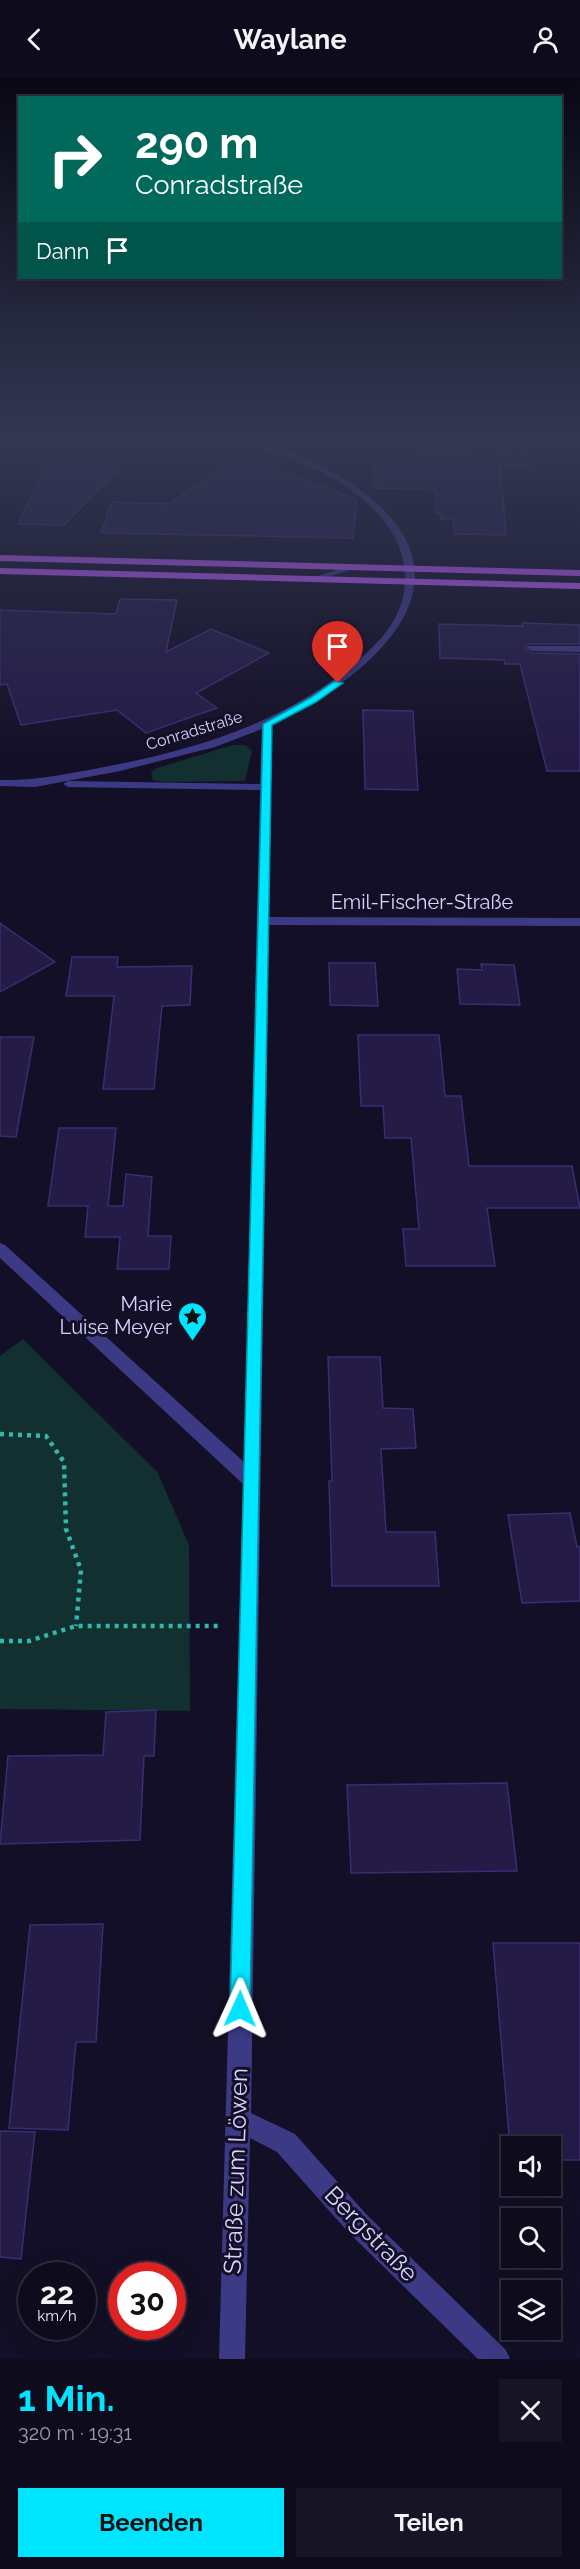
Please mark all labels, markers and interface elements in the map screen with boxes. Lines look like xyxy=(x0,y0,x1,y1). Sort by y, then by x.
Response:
icon: back xyxy=(18,23,51,56)
icon: person xyxy=(529,23,562,56)
text: Waylane xyxy=(233,24,347,55)
text: 290 m xyxy=(135,119,258,168)
icon: right xyxy=(36,120,114,198)
text: Conradstraße xyxy=(135,169,303,200)
icon: arrive xyxy=(101,234,134,267)
text: Dann xyxy=(36,238,89,264)
pin xyxy=(312,621,363,683)
icon: arrive xyxy=(321,630,354,663)
street label: Conradstraße xyxy=(144,707,245,754)
street label: Emil-Fischer-Straße xyxy=(331,890,514,914)
place label: Marie Luise Meyer xyxy=(60,1292,172,1339)
place icon: Marie Luise Meyer xyxy=(177,1300,209,1342)
position arrow xyxy=(208,1977,272,2041)
street label: Straße zum Löwen xyxy=(217,2067,254,2275)
map controls xyxy=(501,2136,561,2340)
button: sound xyxy=(501,2136,561,2196)
street label: Bergstraße xyxy=(319,2180,424,2287)
button: search xyxy=(501,2208,561,2268)
speed limit sign: 30 xyxy=(108,2262,186,2340)
text: 22 xyxy=(40,2276,74,2311)
button: layers xyxy=(501,2280,561,2340)
text: km/h xyxy=(37,2307,77,2325)
text: 1 Min. xyxy=(18,2377,115,2419)
button: close xyxy=(499,2379,562,2442)
text: 320 m · 19:31 xyxy=(18,2421,132,2445)
button: Beenden xyxy=(18,2488,284,2557)
button: Teilen xyxy=(296,2488,562,2557)

